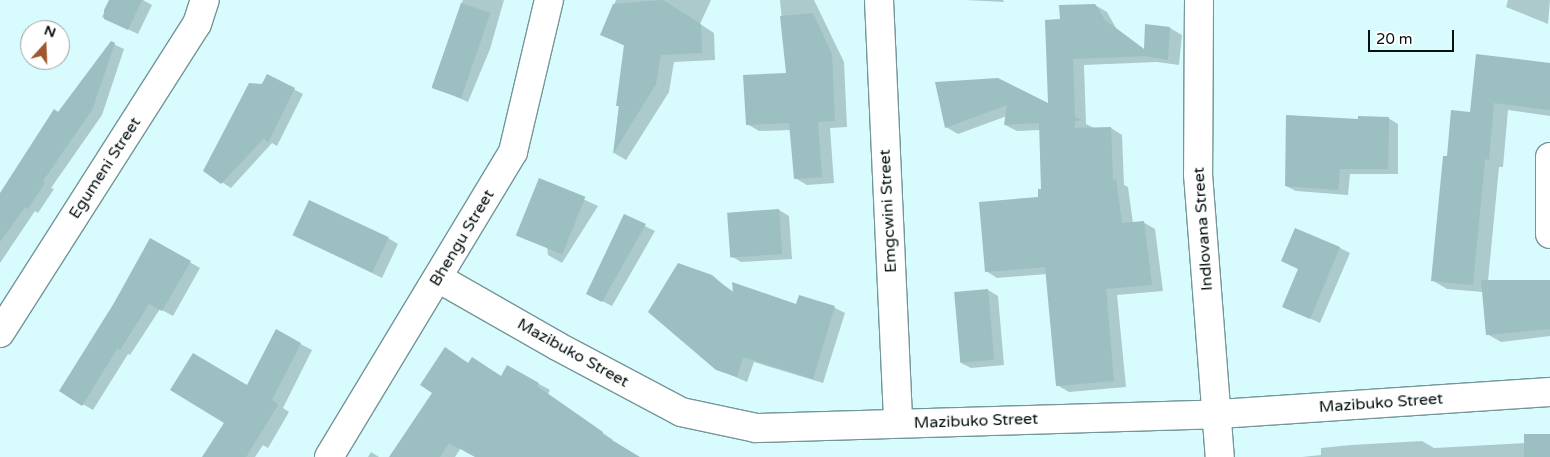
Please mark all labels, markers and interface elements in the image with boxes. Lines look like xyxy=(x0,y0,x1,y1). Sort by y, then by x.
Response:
north arrow xyxy=(20,20,70,70)
scale bar xyxy=(1370,20,1456,52)
text: N xyxy=(42,21,58,41)
text: 20 m xyxy=(1376,30,1413,48)
street label: Egumeni Street xyxy=(65,114,145,222)
street label: Emgcwini Street xyxy=(875,149,901,273)
street label: Indlovana Street xyxy=(1189,167,1217,291)
street label: Bhengu Street xyxy=(426,186,498,290)
street label: Mazibuko Street xyxy=(514,314,632,392)
street label: Mazibuko Street xyxy=(1318,389,1444,417)
street label: Mazibuko Street xyxy=(913,409,1039,433)

